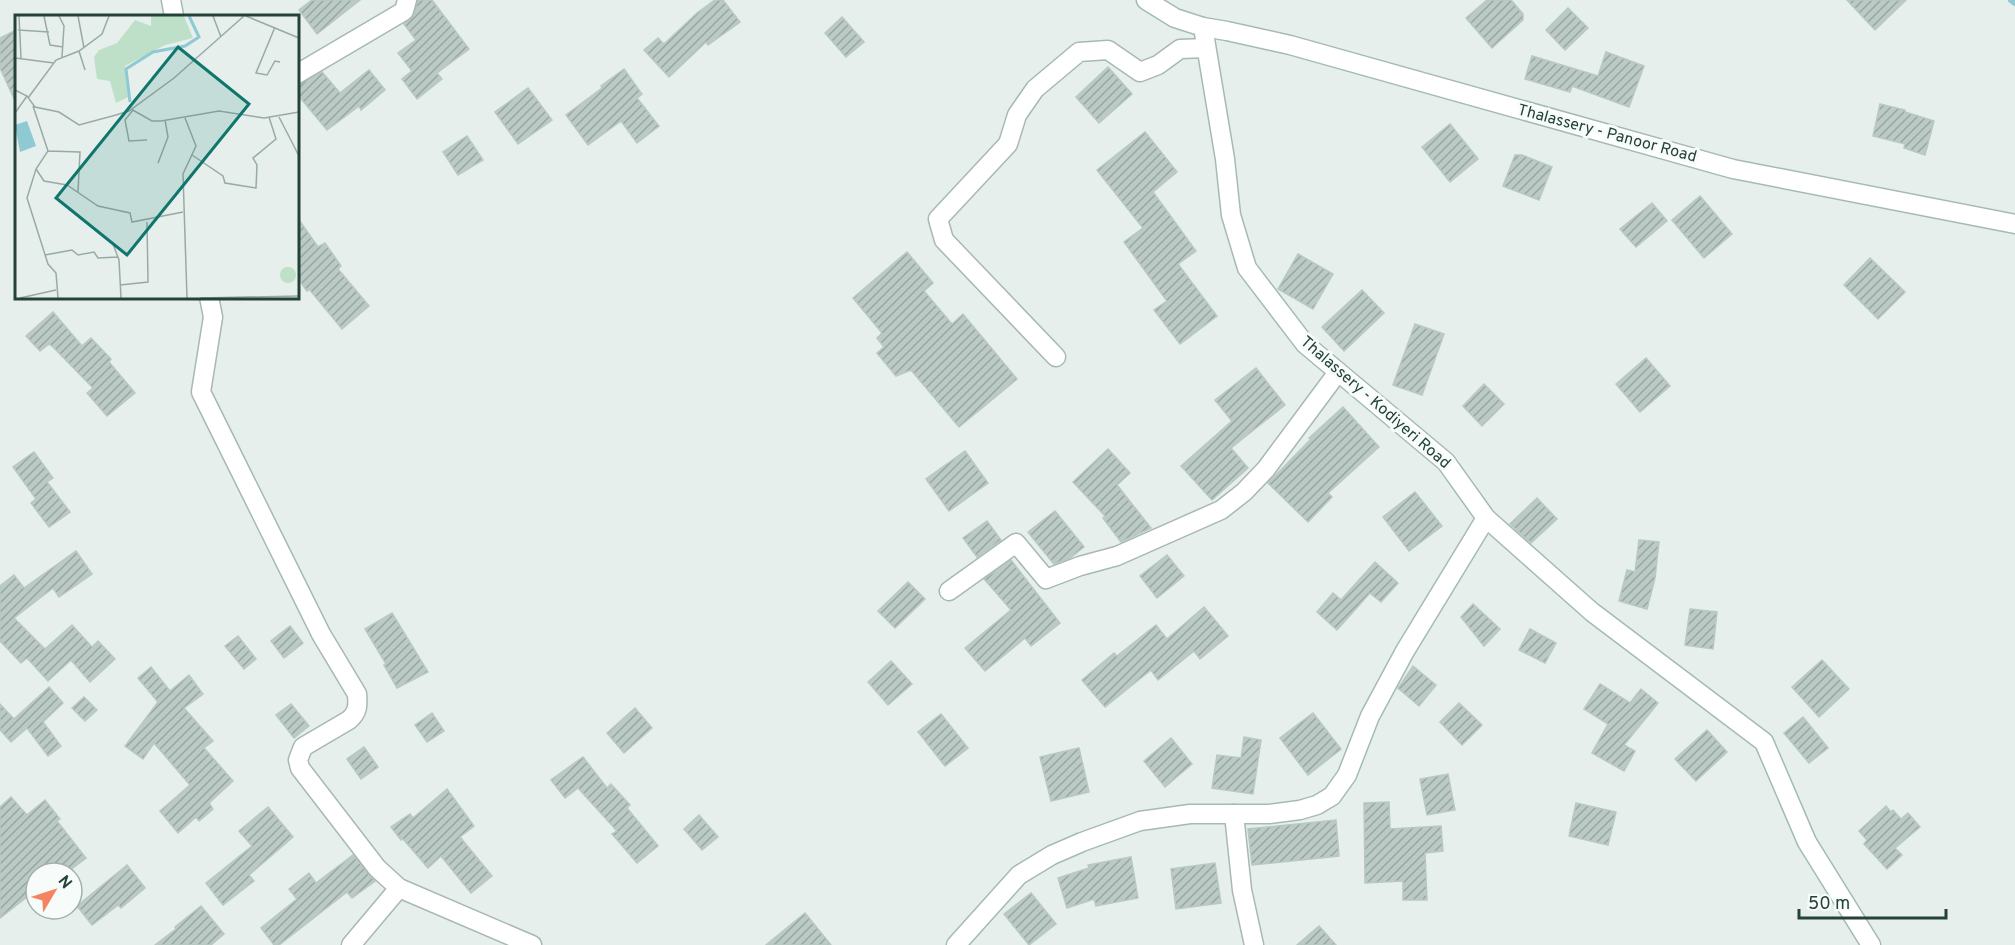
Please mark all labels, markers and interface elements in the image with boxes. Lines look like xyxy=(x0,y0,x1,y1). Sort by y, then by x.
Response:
inset map xyxy=(15,15,298,298)
street label: Thalassery - Panoor Road xyxy=(1515,100,1699,168)
street label: Thalassery - Kodiyeri Road xyxy=(1296,332,1454,474)
north arrow xyxy=(24,861,84,921)
text: N xyxy=(53,872,75,894)
scale bar xyxy=(1799,882,1946,920)
text: 50 m xyxy=(1808,893,1850,916)

